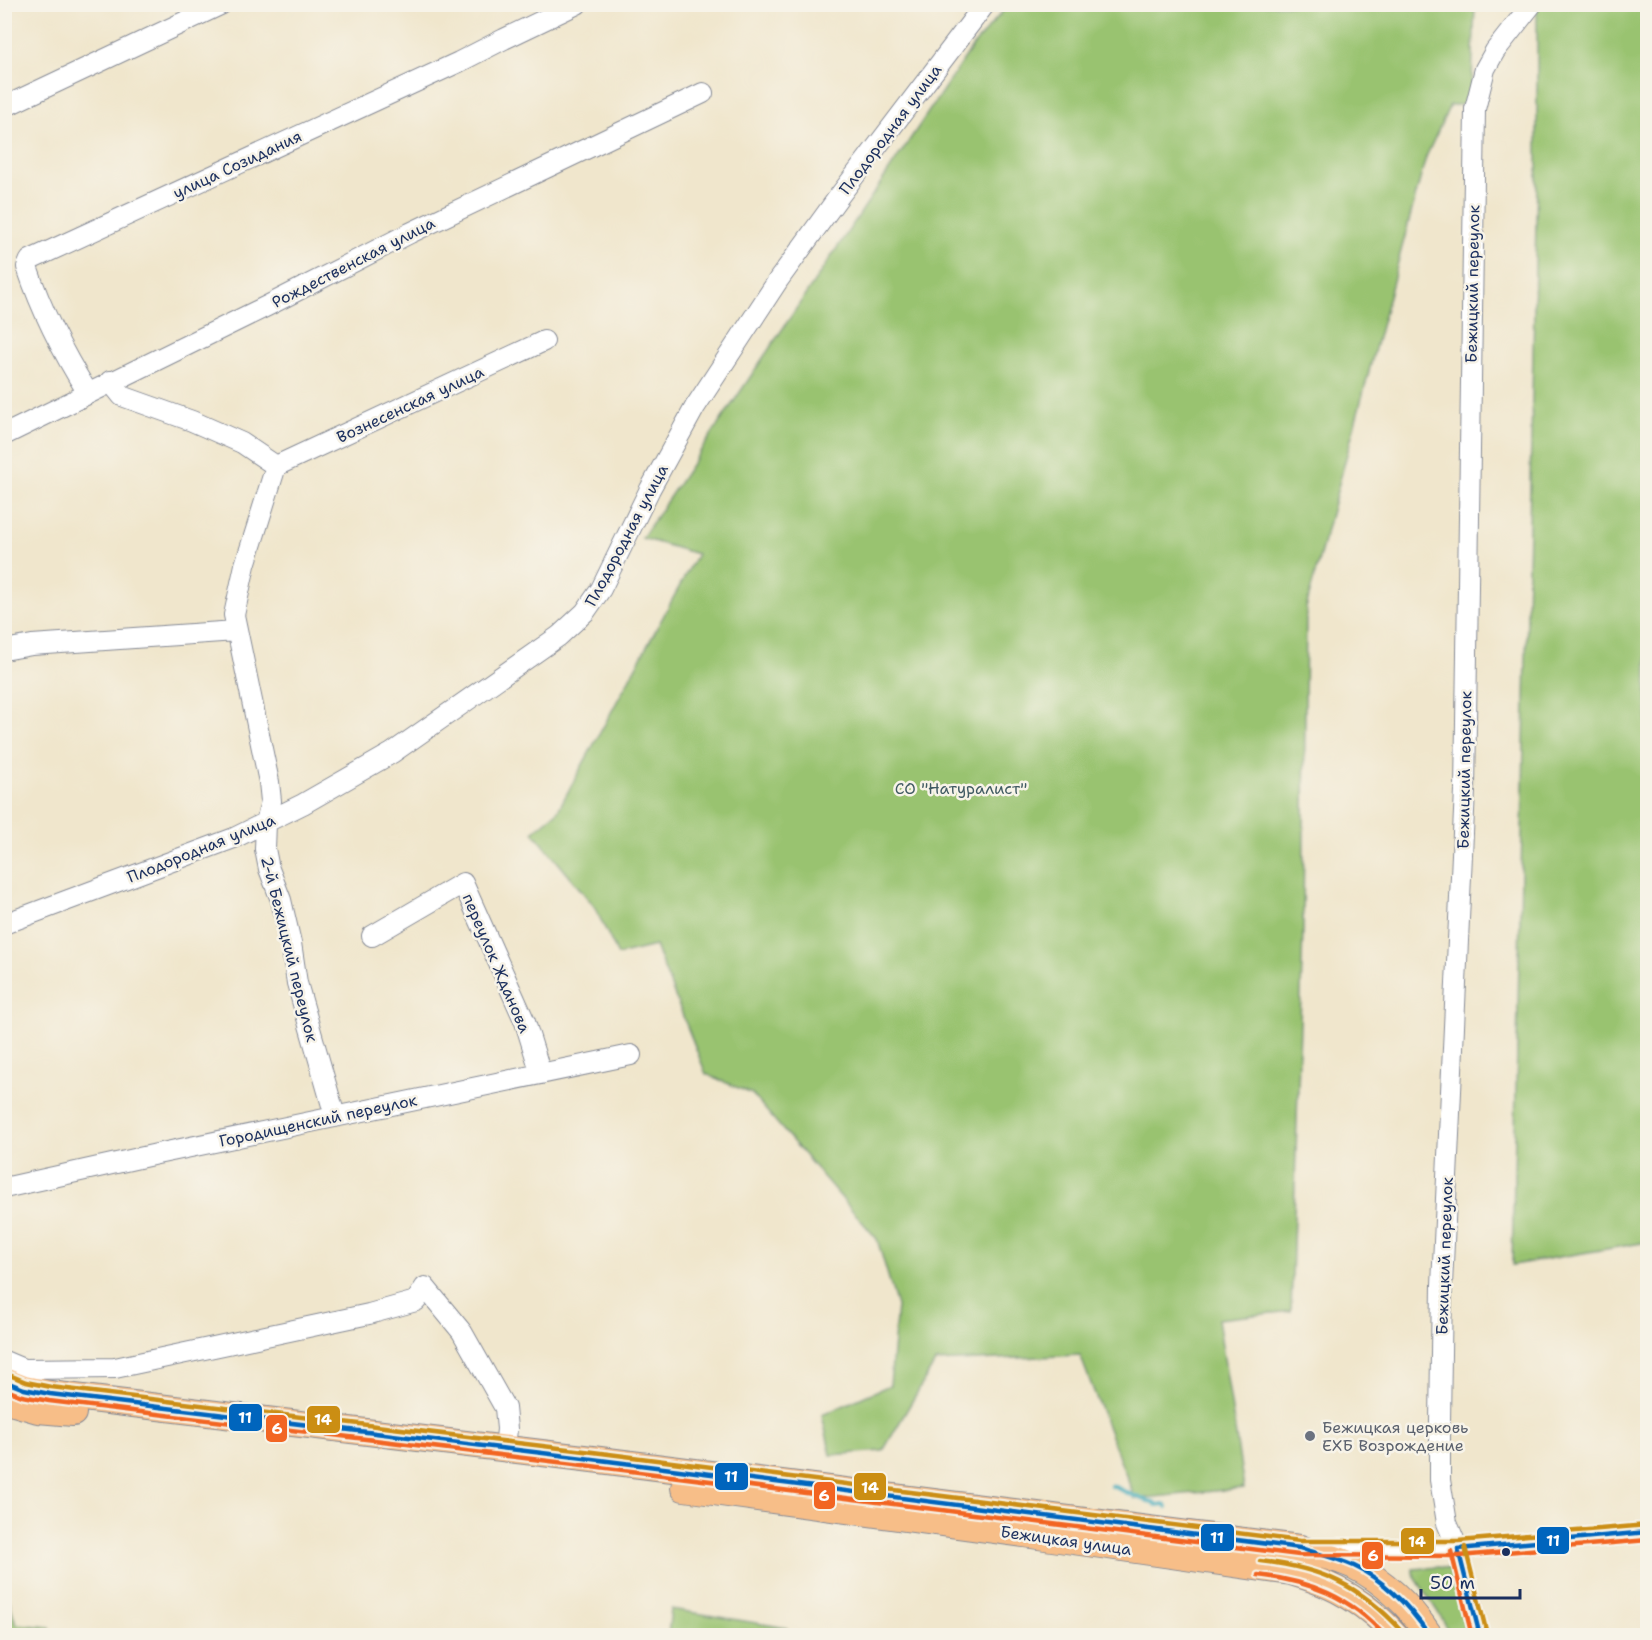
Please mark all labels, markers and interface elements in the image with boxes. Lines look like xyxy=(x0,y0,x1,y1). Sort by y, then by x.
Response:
street label: Плодородная улица xyxy=(835,60,946,199)
street label: улица Созидания xyxy=(169,125,305,203)
street label: Бежицкий переулок xyxy=(1461,204,1484,363)
street label: Рождественская улица xyxy=(268,212,438,313)
street label: Вознесенская улица xyxy=(333,361,487,448)
street label: Плодородная улица xyxy=(580,461,673,610)
street label: Бежицкий переулок xyxy=(1453,690,1476,849)
park label: СО "Натуралист" xyxy=(895,778,1027,799)
street label: Плодородная улица xyxy=(124,809,278,888)
street label: 2-й Бежицкий переулок xyxy=(256,854,323,1045)
street label: переулок Жданова xyxy=(458,890,535,1036)
street label: Городищенский переулок xyxy=(217,1089,419,1152)
street label: Бежицкий переулок xyxy=(1431,1176,1458,1335)
line badge: 11 xyxy=(228,1403,263,1432)
line badge: 14 xyxy=(306,1405,341,1434)
text: 11 xyxy=(238,1407,252,1428)
text: 14 xyxy=(314,1409,332,1430)
line badge: 6 xyxy=(265,1414,288,1443)
place label: Бежицкая церковь ЕХБ Возрождение xyxy=(1322,1417,1468,1456)
text: 6 xyxy=(271,1418,283,1439)
marker: Бежицкая церковь ЕХБ Возрождение xyxy=(1303,1429,1317,1443)
line badge: 11 xyxy=(714,1462,749,1491)
text: 11 xyxy=(724,1466,738,1487)
line badge: 14 xyxy=(853,1472,887,1501)
text: 14 xyxy=(861,1477,879,1498)
line badge: 6 xyxy=(813,1481,836,1510)
text: 6 xyxy=(818,1485,830,1506)
street label: Бежицкая улица xyxy=(999,1521,1133,1560)
line badge: 11 xyxy=(1200,1523,1235,1552)
line badge: 11 xyxy=(1536,1526,1570,1555)
text: 11 xyxy=(1210,1527,1224,1548)
line badge: 14 xyxy=(1400,1527,1435,1555)
text: 11 xyxy=(1546,1530,1560,1551)
text: 14 xyxy=(1408,1531,1426,1552)
line badge: 6 xyxy=(1361,1541,1384,1570)
text: 6 xyxy=(1367,1545,1379,1566)
unlabelled marker xyxy=(1500,1546,1512,1558)
scale bar xyxy=(1421,1562,1520,1600)
text: 50 m xyxy=(1430,1571,1475,1595)

